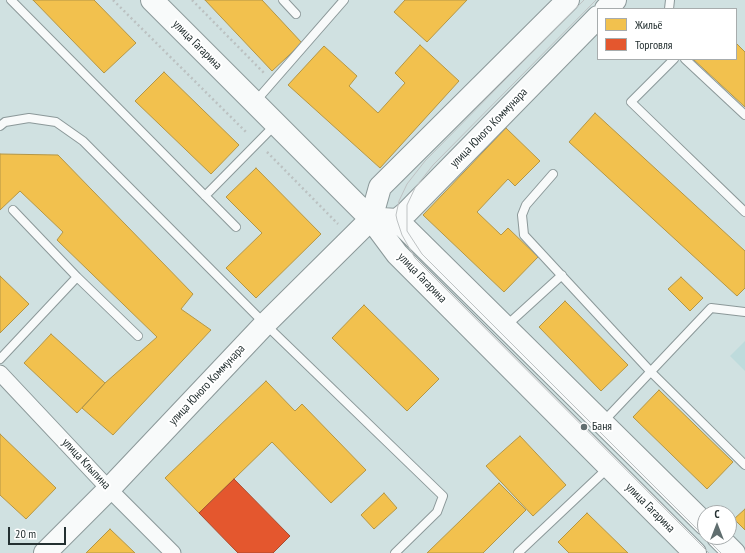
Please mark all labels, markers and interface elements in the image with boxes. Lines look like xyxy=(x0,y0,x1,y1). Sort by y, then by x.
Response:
legend xyxy=(597,8,737,60)
street label: улица Гагарина xyxy=(169,17,225,73)
text: Жильё xyxy=(635,17,662,32)
text: Торговля xyxy=(635,37,673,52)
street label: улица Юного Коммунара xyxy=(447,85,531,171)
street label: улица Гагарина xyxy=(395,250,449,306)
street label: улица Юного Коммунара xyxy=(166,342,248,428)
place label: Баня xyxy=(592,420,612,434)
marker: Баня xyxy=(579,422,589,432)
street label: улица Клыпина xyxy=(59,435,113,493)
street label: улица Гагарина xyxy=(622,480,678,536)
north arrow xyxy=(697,505,737,545)
text: С xyxy=(714,507,720,521)
scale bar xyxy=(10,519,68,545)
text: 20 m xyxy=(15,526,36,541)

